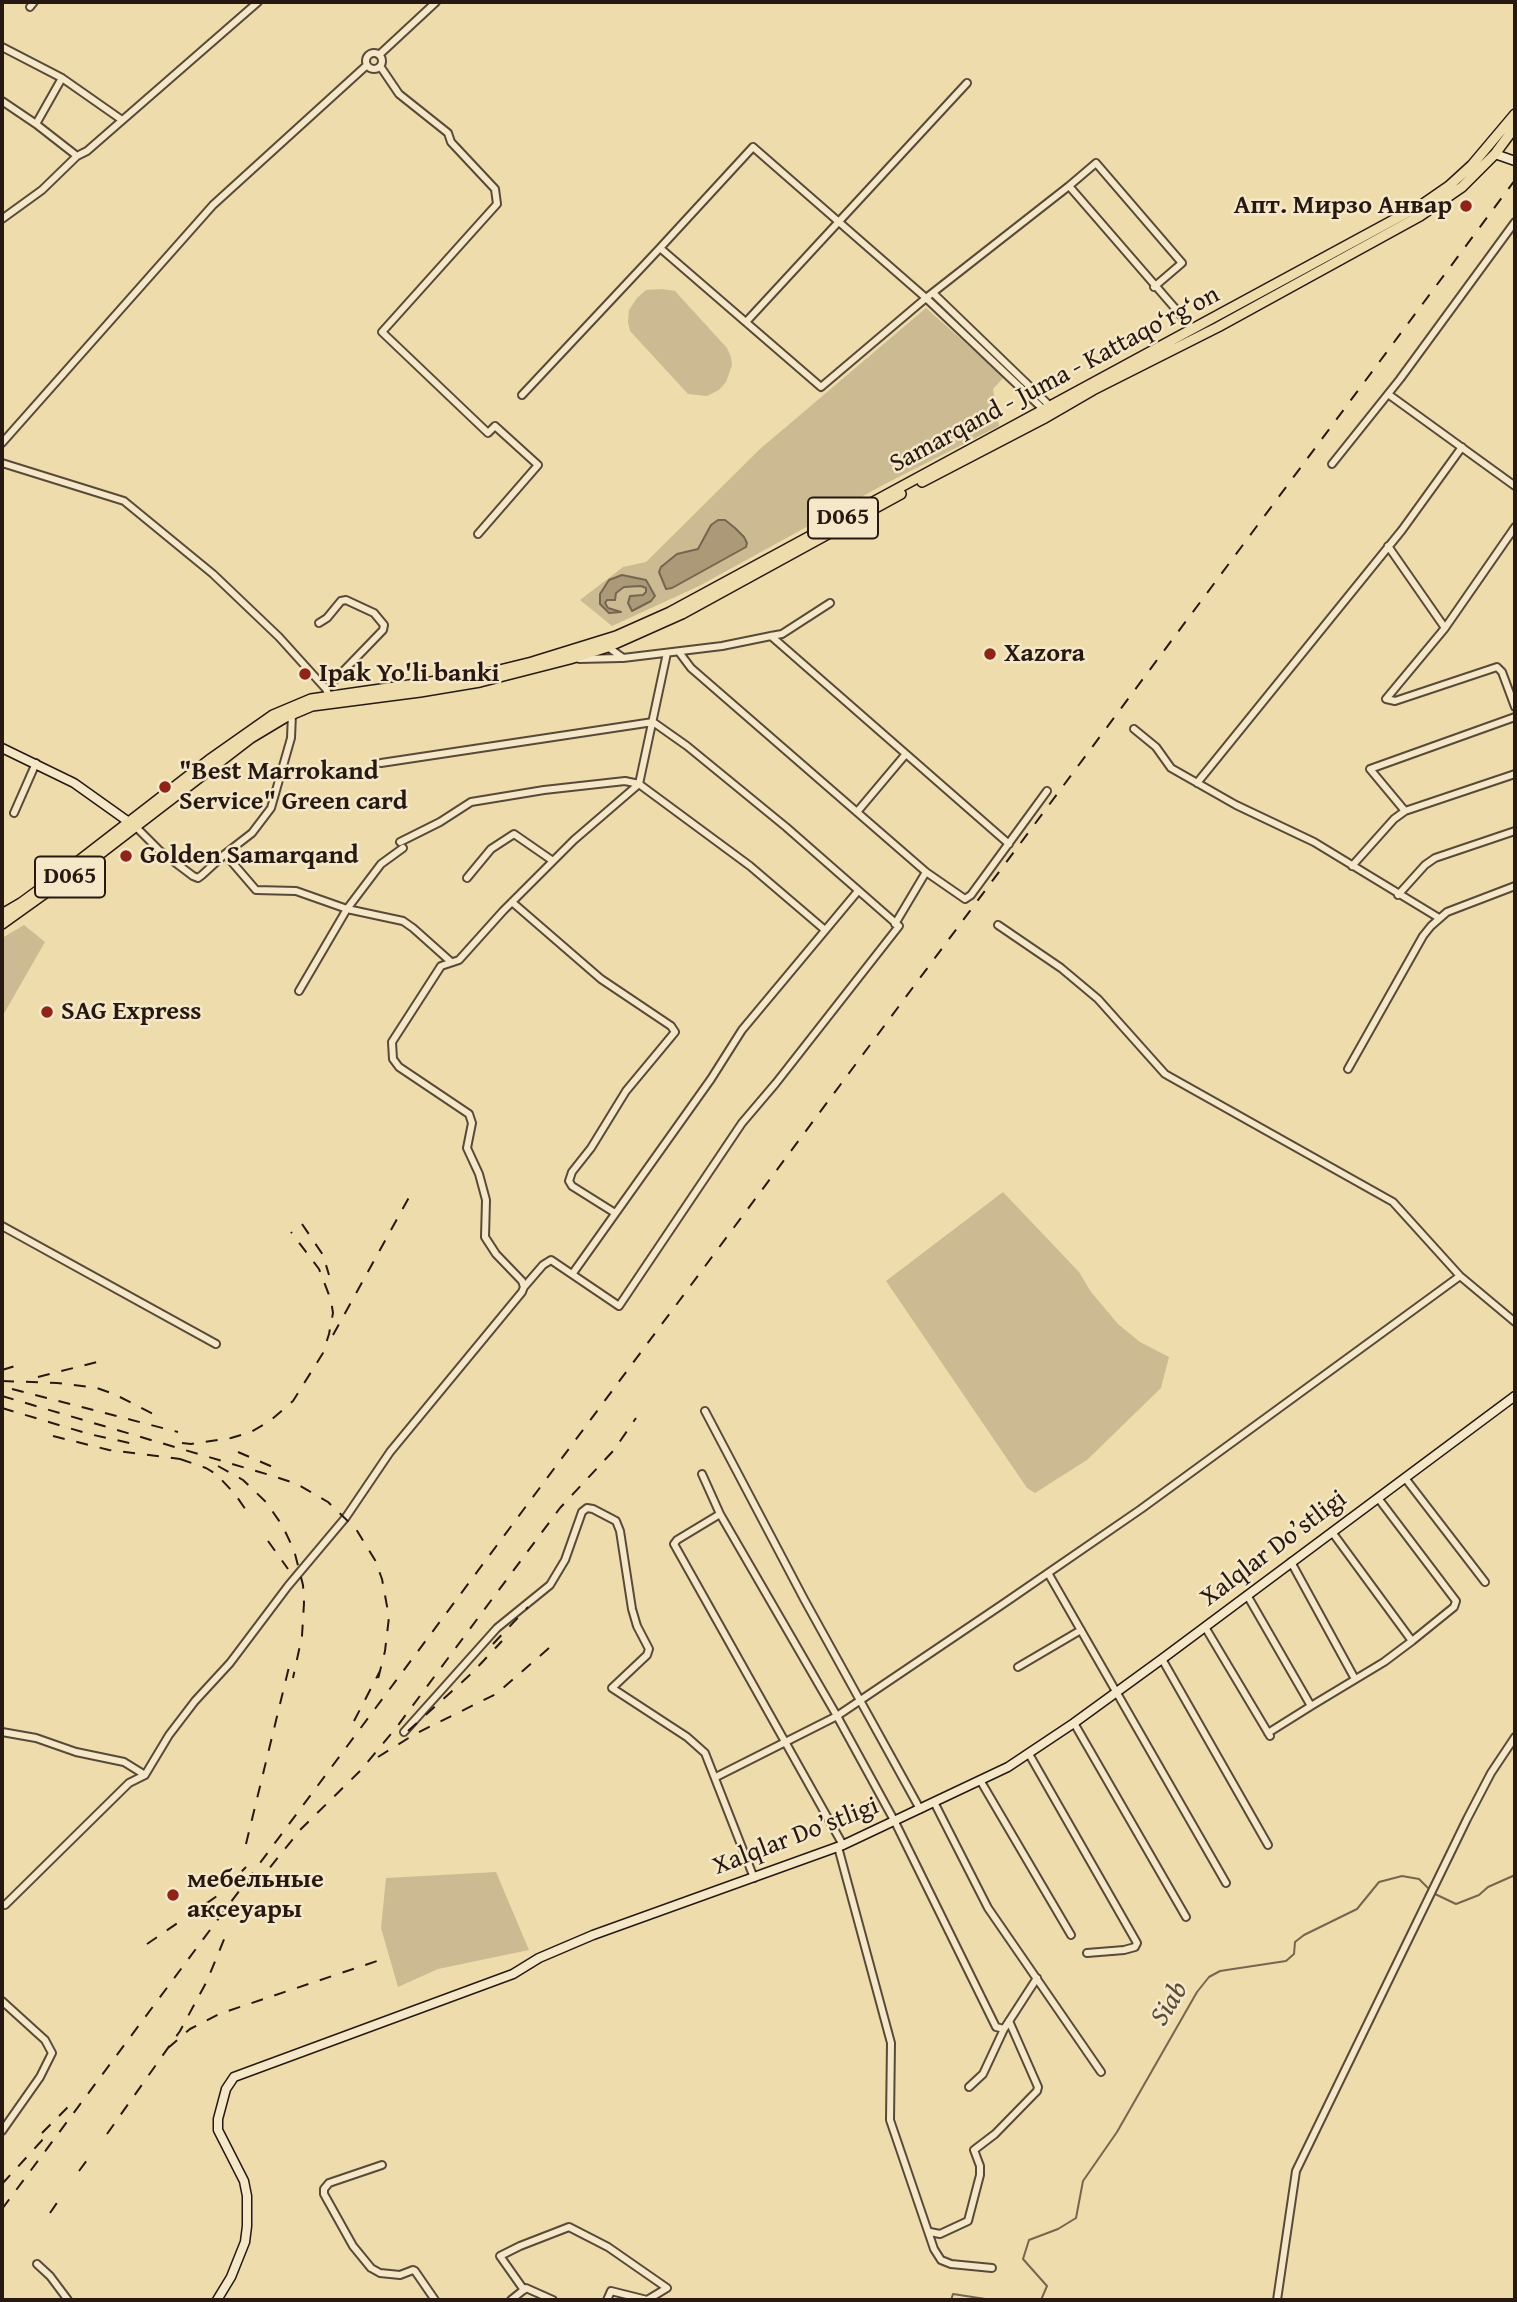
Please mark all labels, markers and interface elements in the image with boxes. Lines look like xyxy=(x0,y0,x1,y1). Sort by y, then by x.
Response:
place label: Апт. Мирзо Анвар xyxy=(1234,190,1452,222)
marker: Апт. Мирзо Анвар xyxy=(1458,198,1474,214)
street label: Samarqand - Juma - Kattaqo‘rg‘on xyxy=(885,280,1225,480)
road number: D065 xyxy=(808,498,878,538)
place label: Xazora xyxy=(1004,638,1085,670)
marker: Xazora xyxy=(982,646,998,662)
place label: Ipak Yo'li banki xyxy=(319,658,500,690)
marker: Ipak Yo'li banki xyxy=(297,666,313,682)
place label: "Best Marrokand Service" Green card xyxy=(179,756,408,818)
marker: "Best Marrokand Service" Green card xyxy=(157,779,173,795)
place label: Golden Samarqand xyxy=(140,840,359,872)
marker: Golden Samarqand xyxy=(118,848,134,864)
road number: D065 xyxy=(35,856,105,898)
place label: SAG Express xyxy=(61,996,201,1028)
marker: SAG Express xyxy=(39,1004,55,1020)
street label: Xalqlar Do’stligi xyxy=(1195,1484,1353,1614)
street label: Xalqlar Do’stligi xyxy=(709,1791,883,1883)
place label: мебельные аксеуары xyxy=(187,1864,324,1926)
marker: мебельные аксеуары xyxy=(165,1887,181,1903)
water label: Siab xyxy=(1144,1976,1196,2032)

